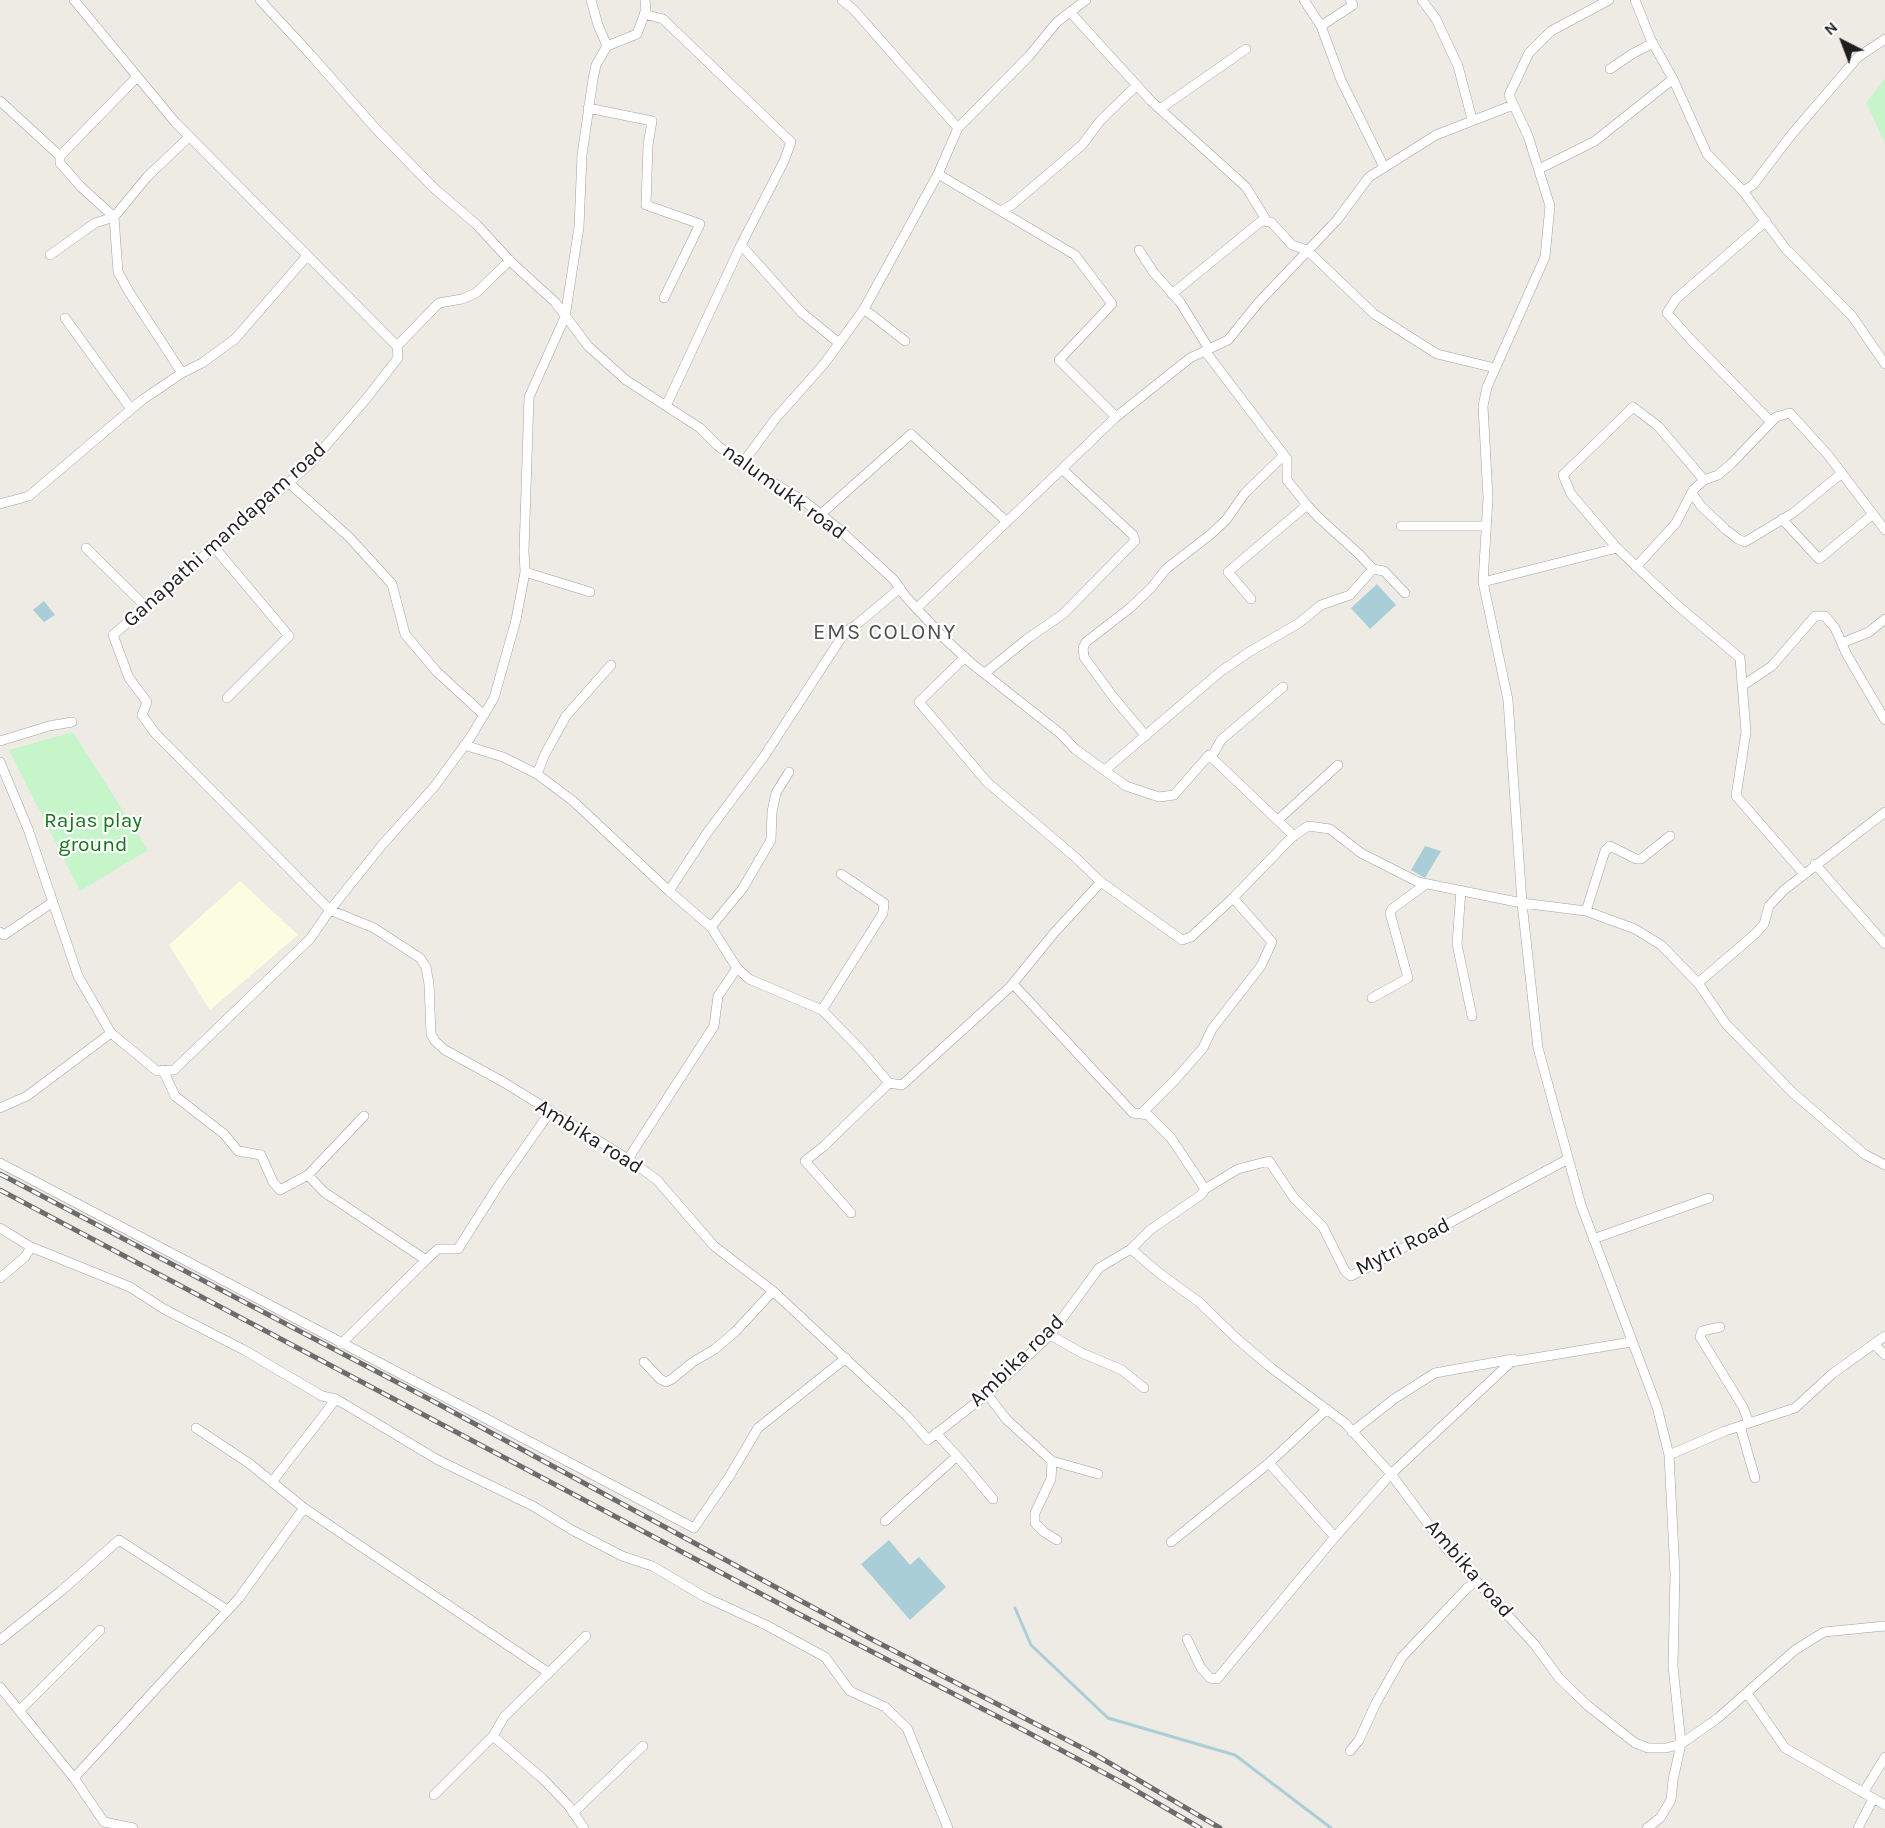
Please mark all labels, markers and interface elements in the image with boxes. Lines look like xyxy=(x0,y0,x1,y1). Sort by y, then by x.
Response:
north arrow xyxy=(1813,12,1873,72)
text: N xyxy=(1820,17,1841,39)
street label: Ganapathi mandapam road xyxy=(118,437,332,633)
street label: nalumukk road xyxy=(717,439,851,545)
district label: EMS COLONY xyxy=(813,620,957,646)
park label: Rajas play ground xyxy=(44,808,142,858)
street label: Ambika road xyxy=(531,1094,647,1180)
street label: Mytri Road xyxy=(1352,1212,1454,1282)
street label: Ambika road xyxy=(964,1310,1070,1412)
street label: Ambika road xyxy=(1420,1515,1518,1623)

